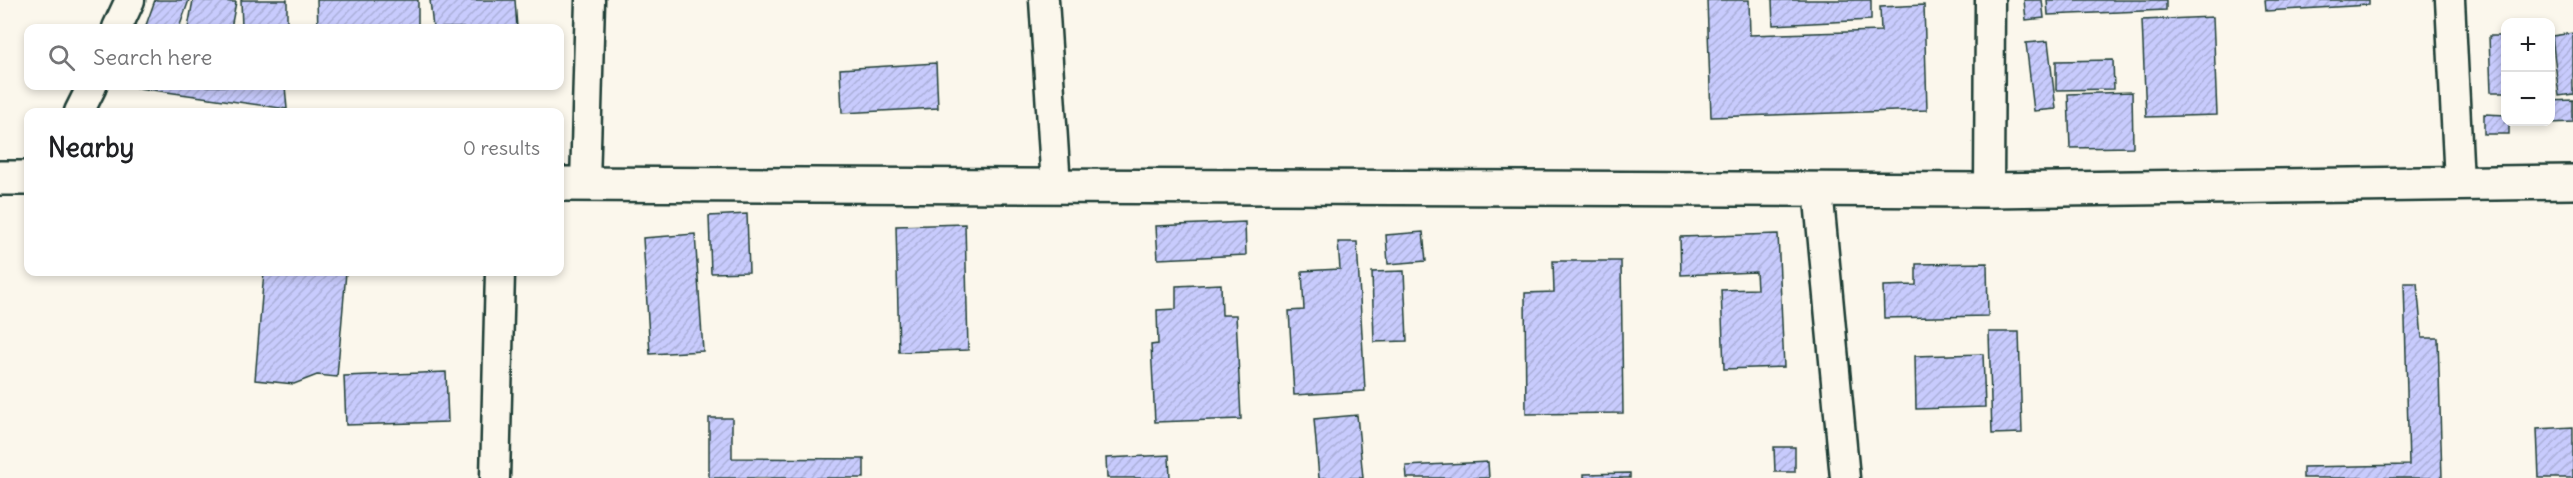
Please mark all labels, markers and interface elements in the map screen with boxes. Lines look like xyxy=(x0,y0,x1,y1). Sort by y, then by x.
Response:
map controls xyxy=(2501,18,2555,126)
button: + xyxy=(2501,18,2555,72)
search box xyxy=(24,24,564,90)
icon: search xyxy=(45,41,78,74)
text: Search here xyxy=(93,43,212,71)
button: − xyxy=(2501,72,2555,126)
text: Nearby xyxy=(48,131,134,164)
text: 0 results xyxy=(463,135,540,160)

